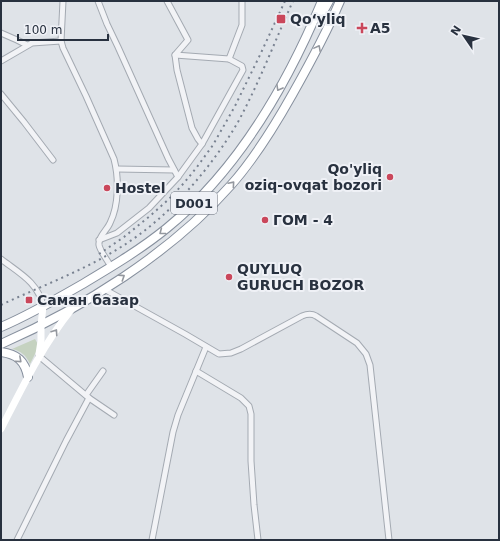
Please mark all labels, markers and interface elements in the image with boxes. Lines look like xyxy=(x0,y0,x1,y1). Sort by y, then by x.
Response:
place label: Qo‘yliq xyxy=(290,11,346,27)
marker: Qo‘yliq xyxy=(275,13,287,25)
scale bar xyxy=(18,16,108,42)
north arrow xyxy=(444,16,484,56)
place label: А5 xyxy=(370,20,391,36)
text: 100 m xyxy=(24,23,62,37)
marker: А5 xyxy=(357,23,367,33)
text: N xyxy=(448,23,464,38)
one-way arrow xyxy=(313,45,320,52)
one-way arrow xyxy=(277,84,284,92)
place label: Qo'yliq oziq-ovqat bozori xyxy=(245,161,382,193)
marker: Qo'yliq oziq-ovqat bozori xyxy=(385,172,395,182)
place label: Hostel xyxy=(115,180,166,196)
one-way arrow xyxy=(227,182,234,189)
marker: Hostel xyxy=(102,183,112,193)
road number: D001 xyxy=(171,192,217,214)
place label: ГОМ - 4 xyxy=(273,212,333,228)
marker: ГОМ - 4 xyxy=(260,215,270,225)
one-way arrow xyxy=(160,227,167,234)
place label: QUYLUQ GURUCH BOZOR xyxy=(237,261,364,293)
marker: QUYLUQ GURUCH BOZOR xyxy=(224,272,234,282)
one-way arrow xyxy=(118,274,125,282)
place label: Саман базар xyxy=(37,292,139,308)
marker: Саман базар xyxy=(24,295,34,305)
one-way arrow xyxy=(50,329,58,336)
one-way arrow xyxy=(14,355,22,362)

